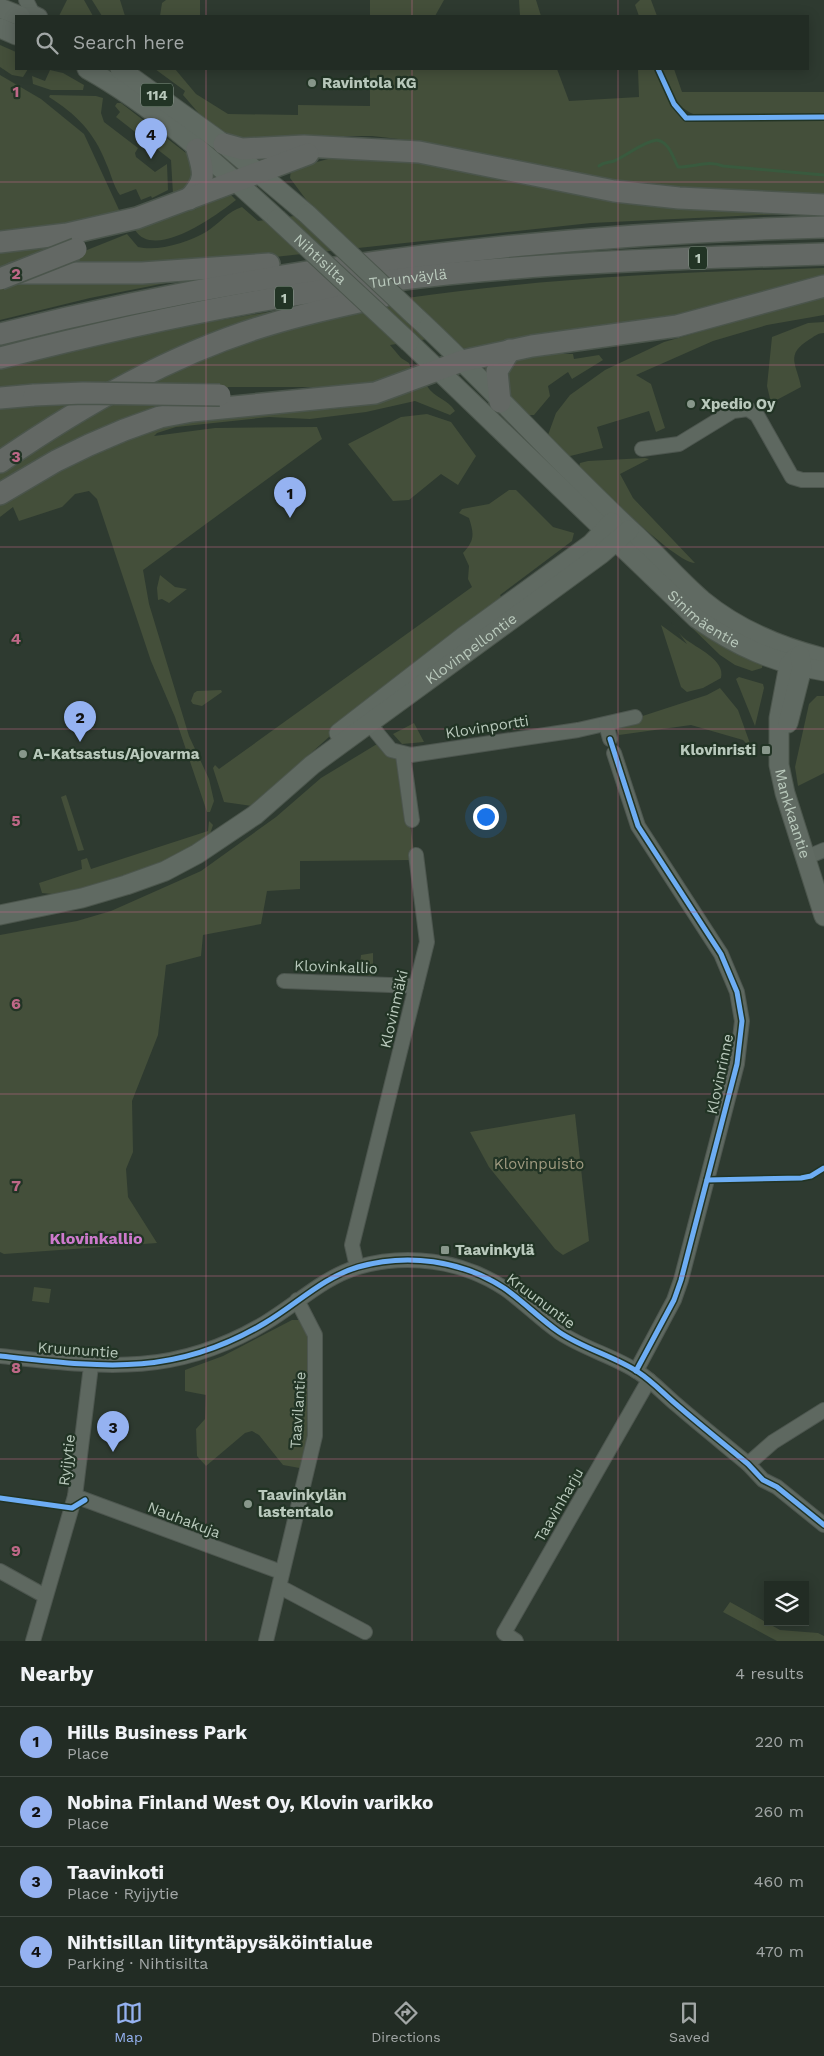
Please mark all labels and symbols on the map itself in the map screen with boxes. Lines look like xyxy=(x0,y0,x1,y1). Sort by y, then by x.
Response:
place label: Ravintola KG xyxy=(322,74,417,92)
marker: Ravintola KG xyxy=(306,77,318,89)
text: 1 xyxy=(13,82,19,101)
road number: 114 xyxy=(141,84,173,106)
pin: 4 xyxy=(135,118,167,159)
street label: Nihtisilta xyxy=(290,230,351,288)
road number: 1 xyxy=(689,247,707,270)
text: 2 xyxy=(11,264,21,283)
street label: Turunväylä xyxy=(368,265,448,292)
road number: 1 xyxy=(275,286,293,310)
place label: Xpedio Oy xyxy=(701,395,776,413)
marker: Xpedio Oy xyxy=(685,398,697,410)
text: 3 xyxy=(11,447,21,466)
pin: 1 xyxy=(274,477,306,518)
street label: Sinimäentie xyxy=(664,586,743,652)
street label: Klovinpellontie xyxy=(422,609,520,688)
text: 4 xyxy=(11,629,21,648)
pin: 2 xyxy=(64,701,96,742)
street label: Klovinportti xyxy=(444,712,530,742)
place label: Klovinristi xyxy=(680,741,756,759)
marker: Klovinristi xyxy=(760,744,772,756)
place label: A-Katsastus/Ajovarma xyxy=(33,745,200,763)
marker: A-Katsastus/Ajovarma xyxy=(17,748,29,760)
street label: Mankkaantie xyxy=(771,767,814,861)
your location xyxy=(473,804,499,830)
text: 5 xyxy=(11,811,21,830)
street label: Klovinkallio xyxy=(294,957,378,977)
street label: Klovinmäki xyxy=(376,968,412,1050)
text: 6 xyxy=(11,994,21,1013)
street label: Klovinrinne xyxy=(703,1032,737,1116)
park label: Klovinpuisto xyxy=(494,1155,584,1173)
text: 7 xyxy=(11,1176,21,1195)
district label: Klovinkallio xyxy=(49,1229,143,1248)
place label: Taavinkylä xyxy=(455,1241,535,1259)
marker: Taavinkylä xyxy=(439,1244,451,1256)
street label: Kruununtie xyxy=(503,1269,579,1333)
street label: Kruununtie xyxy=(37,1338,119,1362)
text: 8 xyxy=(11,1358,21,1377)
street label: Taavilantie xyxy=(286,1371,310,1449)
pin: 3 xyxy=(97,1411,129,1452)
street label: Ryijytie xyxy=(55,1433,79,1487)
street label: Taavinharju xyxy=(531,1465,587,1545)
place label: Taavinkylän lastentalo xyxy=(258,1486,347,1521)
street label: Nauhakuja xyxy=(145,1498,223,1542)
marker: Taavinkylän lastentalo xyxy=(242,1498,254,1510)
text: 9 xyxy=(11,1541,21,1560)

